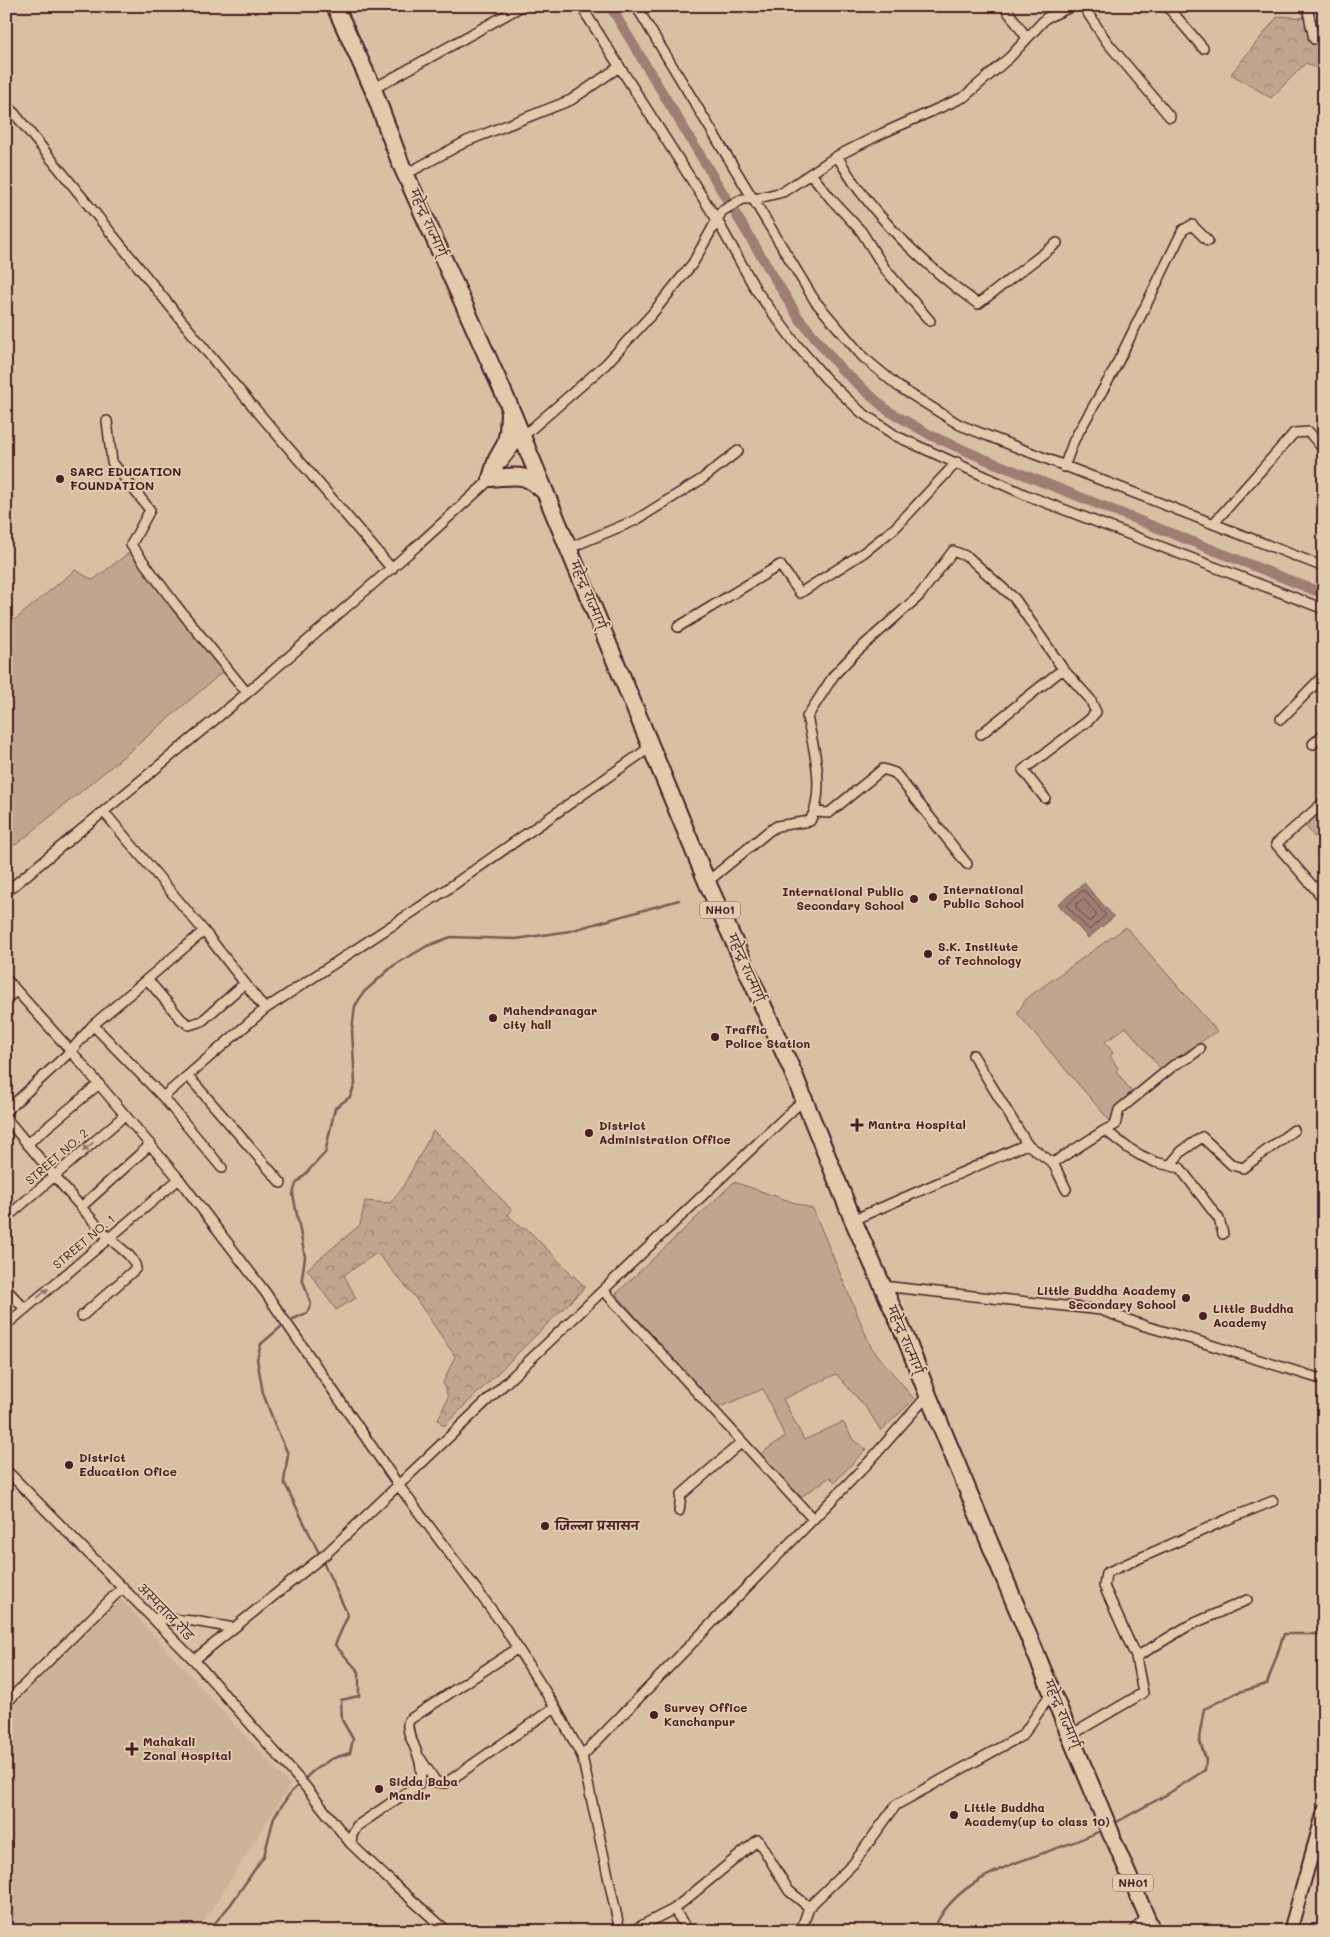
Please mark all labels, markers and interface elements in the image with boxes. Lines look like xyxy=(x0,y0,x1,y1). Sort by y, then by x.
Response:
street label: महेन्द्र राज्मार्ग् xyxy=(404,184,453,261)
place label: SARC EDUCATION FOUNDATION xyxy=(70,463,181,493)
marker: SARC EDUCATION FOUNDATION xyxy=(54,473,66,485)
street label: महेन्द्र राज्मार्ग् xyxy=(565,556,613,633)
place label: International Public School xyxy=(943,881,1024,911)
place label: International Public Secondary School xyxy=(782,883,904,913)
marker: International Public School xyxy=(927,891,939,903)
marker: International Public Secondary School xyxy=(908,893,920,905)
road number: NH01 xyxy=(700,902,740,918)
street label: महेन्द्र राज्मार्ग् xyxy=(722,929,771,1006)
place label: S.K. Institute of Technology xyxy=(938,938,1022,968)
marker: S.K. Institute of Technology xyxy=(922,948,934,960)
place label: Mahendranagar city hall xyxy=(503,1002,597,1032)
marker: Mahendranagar city hall xyxy=(487,1012,499,1024)
place label: Traffic Police Station xyxy=(725,1021,810,1051)
marker: Traffic Police Station xyxy=(709,1031,721,1043)
place label: Mantra Hospital xyxy=(868,1116,966,1132)
place label: District Administration Office xyxy=(599,1117,731,1147)
marker: Mantra Hospital xyxy=(850,1118,864,1132)
street label: STREET NO. 2 xyxy=(22,1125,91,1188)
marker: District Administration Office xyxy=(583,1127,595,1139)
one-way arrow xyxy=(83,1141,95,1153)
street label: STREET NO. 1 xyxy=(49,1211,118,1272)
place label: Little Buddha Academy Secondary School xyxy=(1037,1282,1176,1312)
one-way arrow xyxy=(37,1288,50,1299)
marker: Little Buddha Academy Secondary School xyxy=(1180,1292,1192,1304)
place label: Little Buddha Academy xyxy=(1213,1300,1294,1330)
street label: महेन्द्र राज्मार्ग् xyxy=(882,1301,930,1378)
marker: Little Buddha Academy xyxy=(1197,1310,1209,1322)
place label: District Education Ofice xyxy=(79,1449,177,1479)
marker: District Education Ofice xyxy=(63,1459,75,1471)
place label: जिल्ला प्रसासन xyxy=(554,1517,640,1533)
marker: जिल्ला प्रसासन xyxy=(539,1520,551,1532)
street label: अस्पताल रोड xyxy=(134,1579,198,1644)
street label: महेन्द्र राज्मार्ग् xyxy=(1039,1675,1087,1752)
place label: Survey Office Kanchanpur xyxy=(664,1699,748,1729)
marker: Survey Office Kanchanpur xyxy=(648,1709,660,1721)
place label: Mahakali Zonal Hospital xyxy=(143,1733,231,1763)
marker: Mahakali Zonal Hospital xyxy=(125,1742,139,1756)
place label: Sidda Baba Mandir xyxy=(389,1773,458,1803)
marker: Sidda Baba Mandir xyxy=(373,1783,385,1795)
place label: Little Buddha Academy(up to class 10) xyxy=(964,1799,1110,1829)
marker: Little Buddha Academy(up to class 10) xyxy=(948,1809,960,1821)
road number: NH01 xyxy=(1113,1875,1153,1892)

